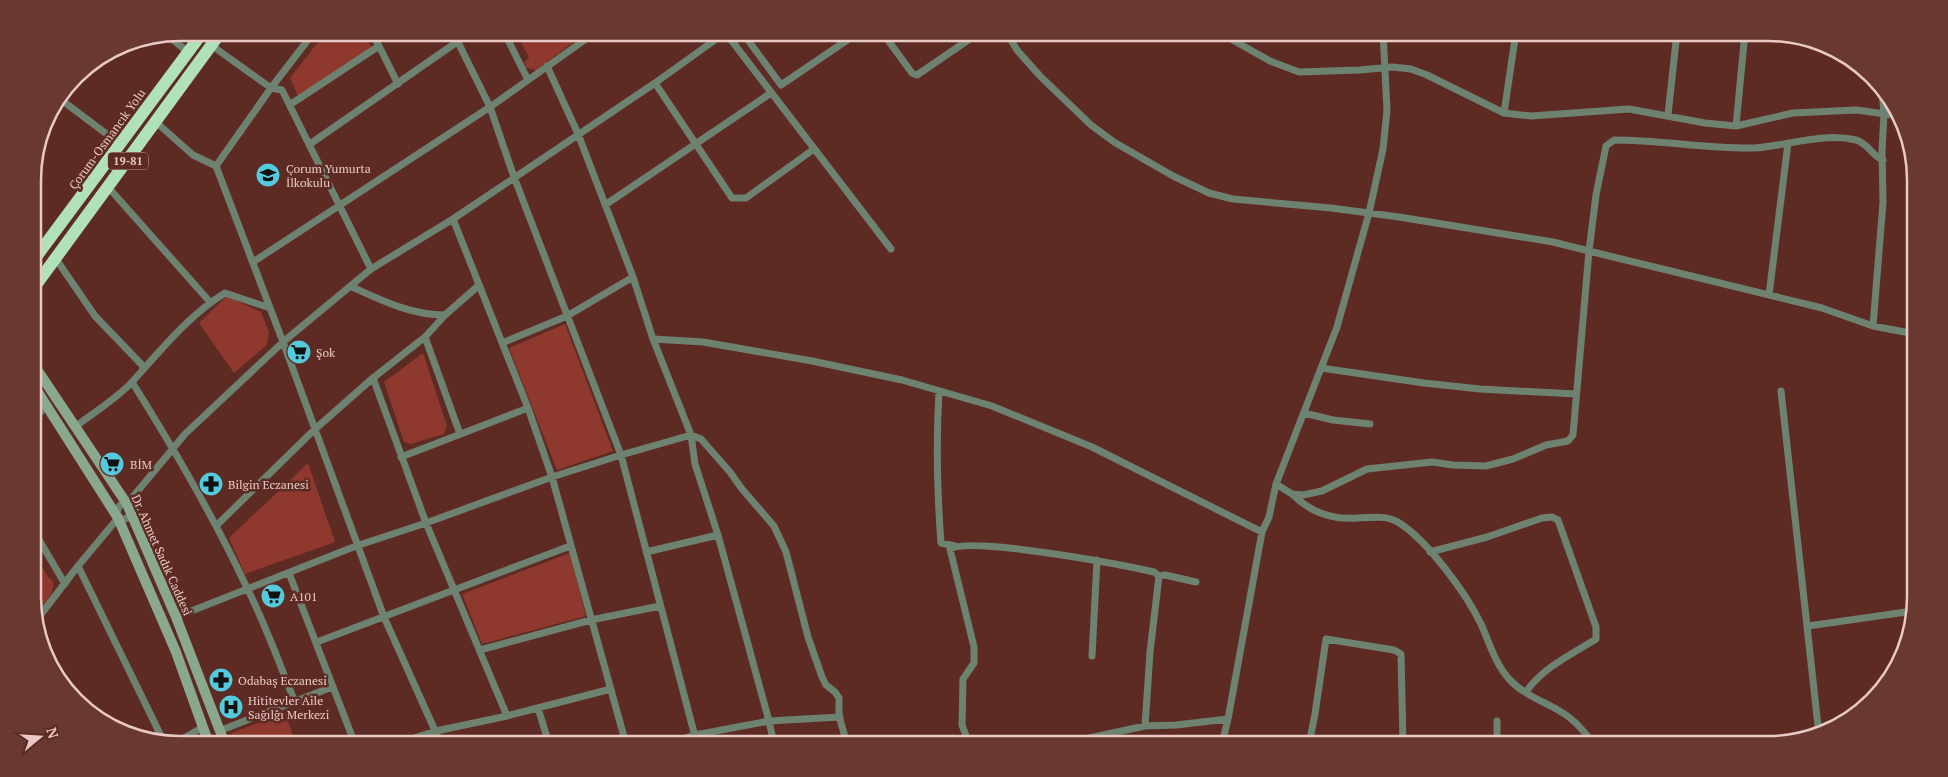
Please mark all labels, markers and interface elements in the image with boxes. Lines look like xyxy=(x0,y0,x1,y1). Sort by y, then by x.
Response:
street label: Çorum-Osmancık Yolu xyxy=(65,86,149,192)
road number: 19-81 xyxy=(108,153,148,170)
place label: Çorum Yumurta İlkokulu xyxy=(286,161,371,190)
school or university icon: Çorum Yumurta İlkokulu xyxy=(255,162,281,188)
supermarket icon: Şok xyxy=(286,339,312,365)
place label: Şok xyxy=(316,345,336,360)
supermarket icon: BİM xyxy=(99,451,125,477)
place label: BİM xyxy=(130,457,153,472)
pharmacy icon: Bilgin Eczanesi xyxy=(198,471,224,497)
place label: Bilgin Eczanesi xyxy=(228,477,309,492)
street label: Dr. Ahmet Sadık Caddesi xyxy=(129,492,196,618)
supermarket icon: A101 xyxy=(260,583,286,609)
place label: A101 xyxy=(290,589,317,604)
pharmacy icon: Odabaş Eczanesi xyxy=(208,667,234,693)
place label: Odabaş Eczanesi xyxy=(238,673,327,688)
place label: Hititevler Aile Sağılğı Merkezi xyxy=(248,693,330,722)
hospital icon: Hititevler Aile Sağılğı Merkezi xyxy=(218,694,244,720)
north arrow xyxy=(15,712,65,762)
text: N xyxy=(42,725,64,741)

